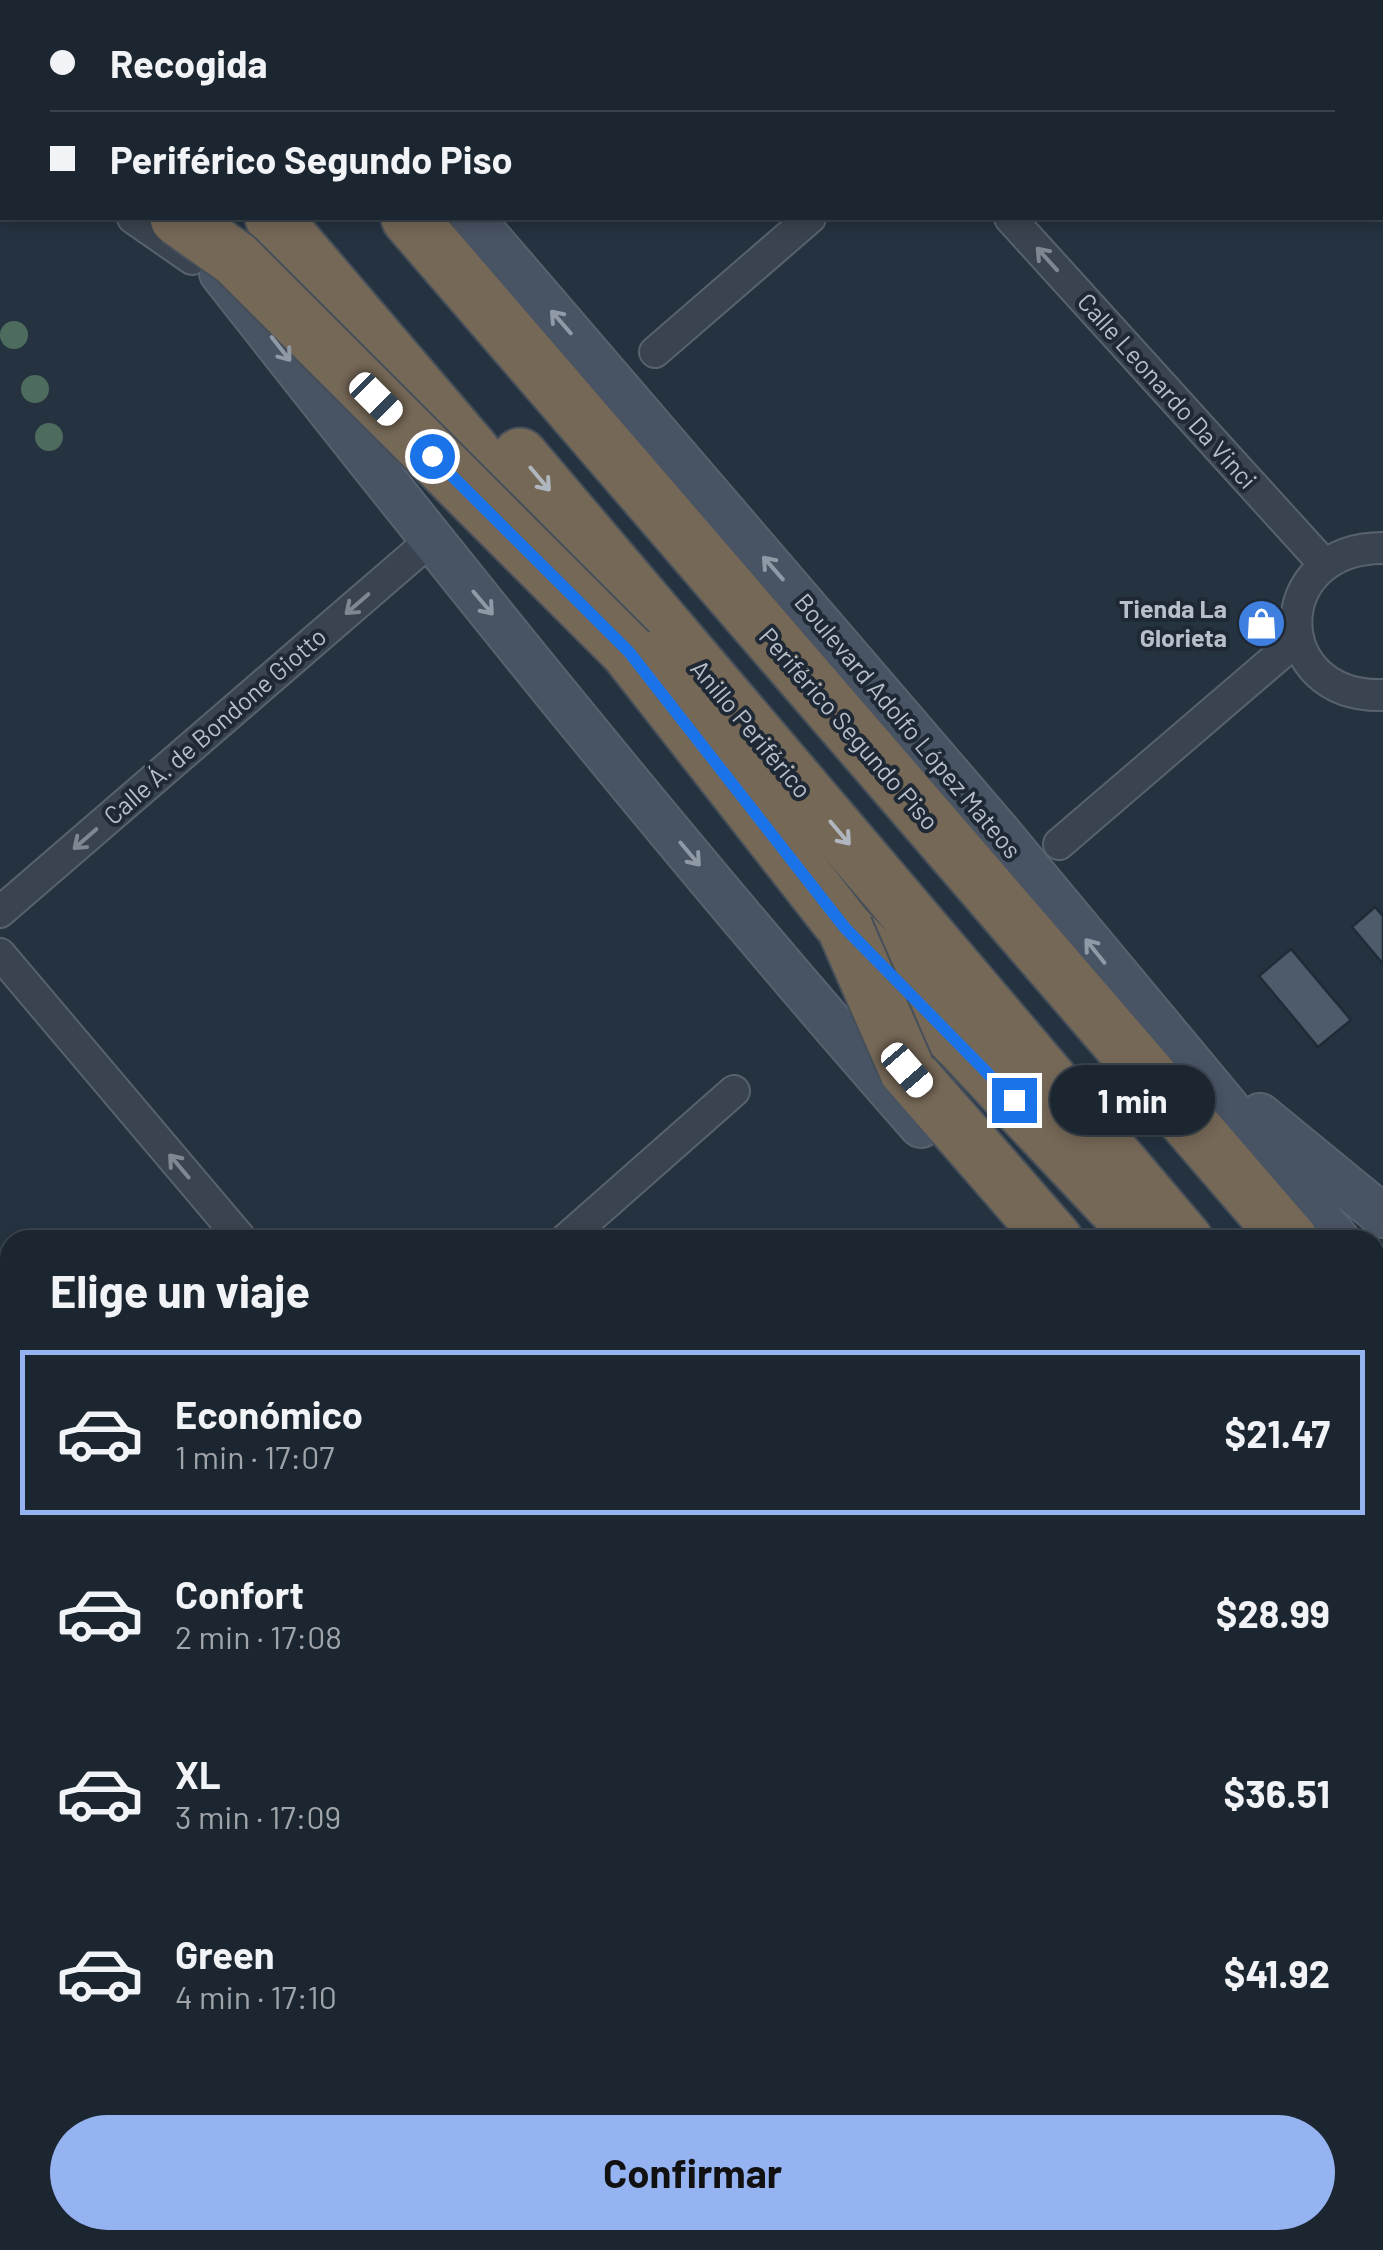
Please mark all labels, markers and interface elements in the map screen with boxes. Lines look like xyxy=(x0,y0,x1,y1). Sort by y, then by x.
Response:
text: Recogida xyxy=(110,40,268,86)
text: Periférico Segundo Piso xyxy=(110,136,513,182)
one-way arrow xyxy=(1036,247,1059,272)
street label: Calle Leonardo Da Vinci xyxy=(1072,286,1264,494)
one-way arrow xyxy=(551,309,573,335)
one-way arrow xyxy=(270,335,291,362)
car xyxy=(344,367,408,431)
route start xyxy=(410,434,455,479)
one-way arrow xyxy=(528,465,550,491)
one-way arrow xyxy=(762,556,784,582)
street label: Boulevard Adolfo López Mateos xyxy=(789,587,1028,864)
one-way arrow xyxy=(472,590,494,616)
one-way arrow xyxy=(345,592,370,615)
place label: Tienda La Glorieta xyxy=(1119,593,1227,652)
shop icon: Tienda La Glorieta xyxy=(1236,597,1288,649)
street label: Calle Á. de Bondone Giotto xyxy=(97,620,332,830)
street label: Periférico Segundo Piso xyxy=(754,621,946,836)
street label: Anillo Periférico xyxy=(685,653,818,804)
one-way arrow xyxy=(829,820,851,846)
one-way arrow xyxy=(72,828,98,850)
one-way arrow xyxy=(679,840,701,866)
one-way arrow xyxy=(1084,938,1106,964)
car xyxy=(876,1038,938,1102)
callout: 1 min xyxy=(1049,1065,1214,1135)
route end xyxy=(992,1078,1037,1123)
text: 1 min xyxy=(1097,1081,1168,1119)
one-way arrow xyxy=(168,1153,190,1179)
text: Elige un viaje xyxy=(50,1263,310,1317)
icon: car xyxy=(55,1388,145,1478)
text: Económico xyxy=(175,1391,363,1437)
text: $21.47 xyxy=(1224,1410,1330,1456)
text: 1 min · 17:07 xyxy=(175,1437,334,1475)
icon: car xyxy=(55,1568,145,1658)
text: Confort xyxy=(175,1571,304,1617)
text: $28.99 xyxy=(1216,1590,1330,1636)
text: 2 min · 17:08 xyxy=(175,1617,342,1655)
icon: car xyxy=(55,1748,145,1838)
text: XL xyxy=(175,1751,221,1797)
text: $36.51 xyxy=(1224,1770,1330,1816)
text: 3 min · 17:09 xyxy=(175,1797,341,1835)
icon: car xyxy=(55,1928,145,2018)
text: Green xyxy=(175,1931,275,1977)
text: $41.92 xyxy=(1224,1950,1330,1996)
text: 4 min · 17:10 xyxy=(175,1977,337,2015)
button: Confirmar xyxy=(50,2115,1335,2230)

